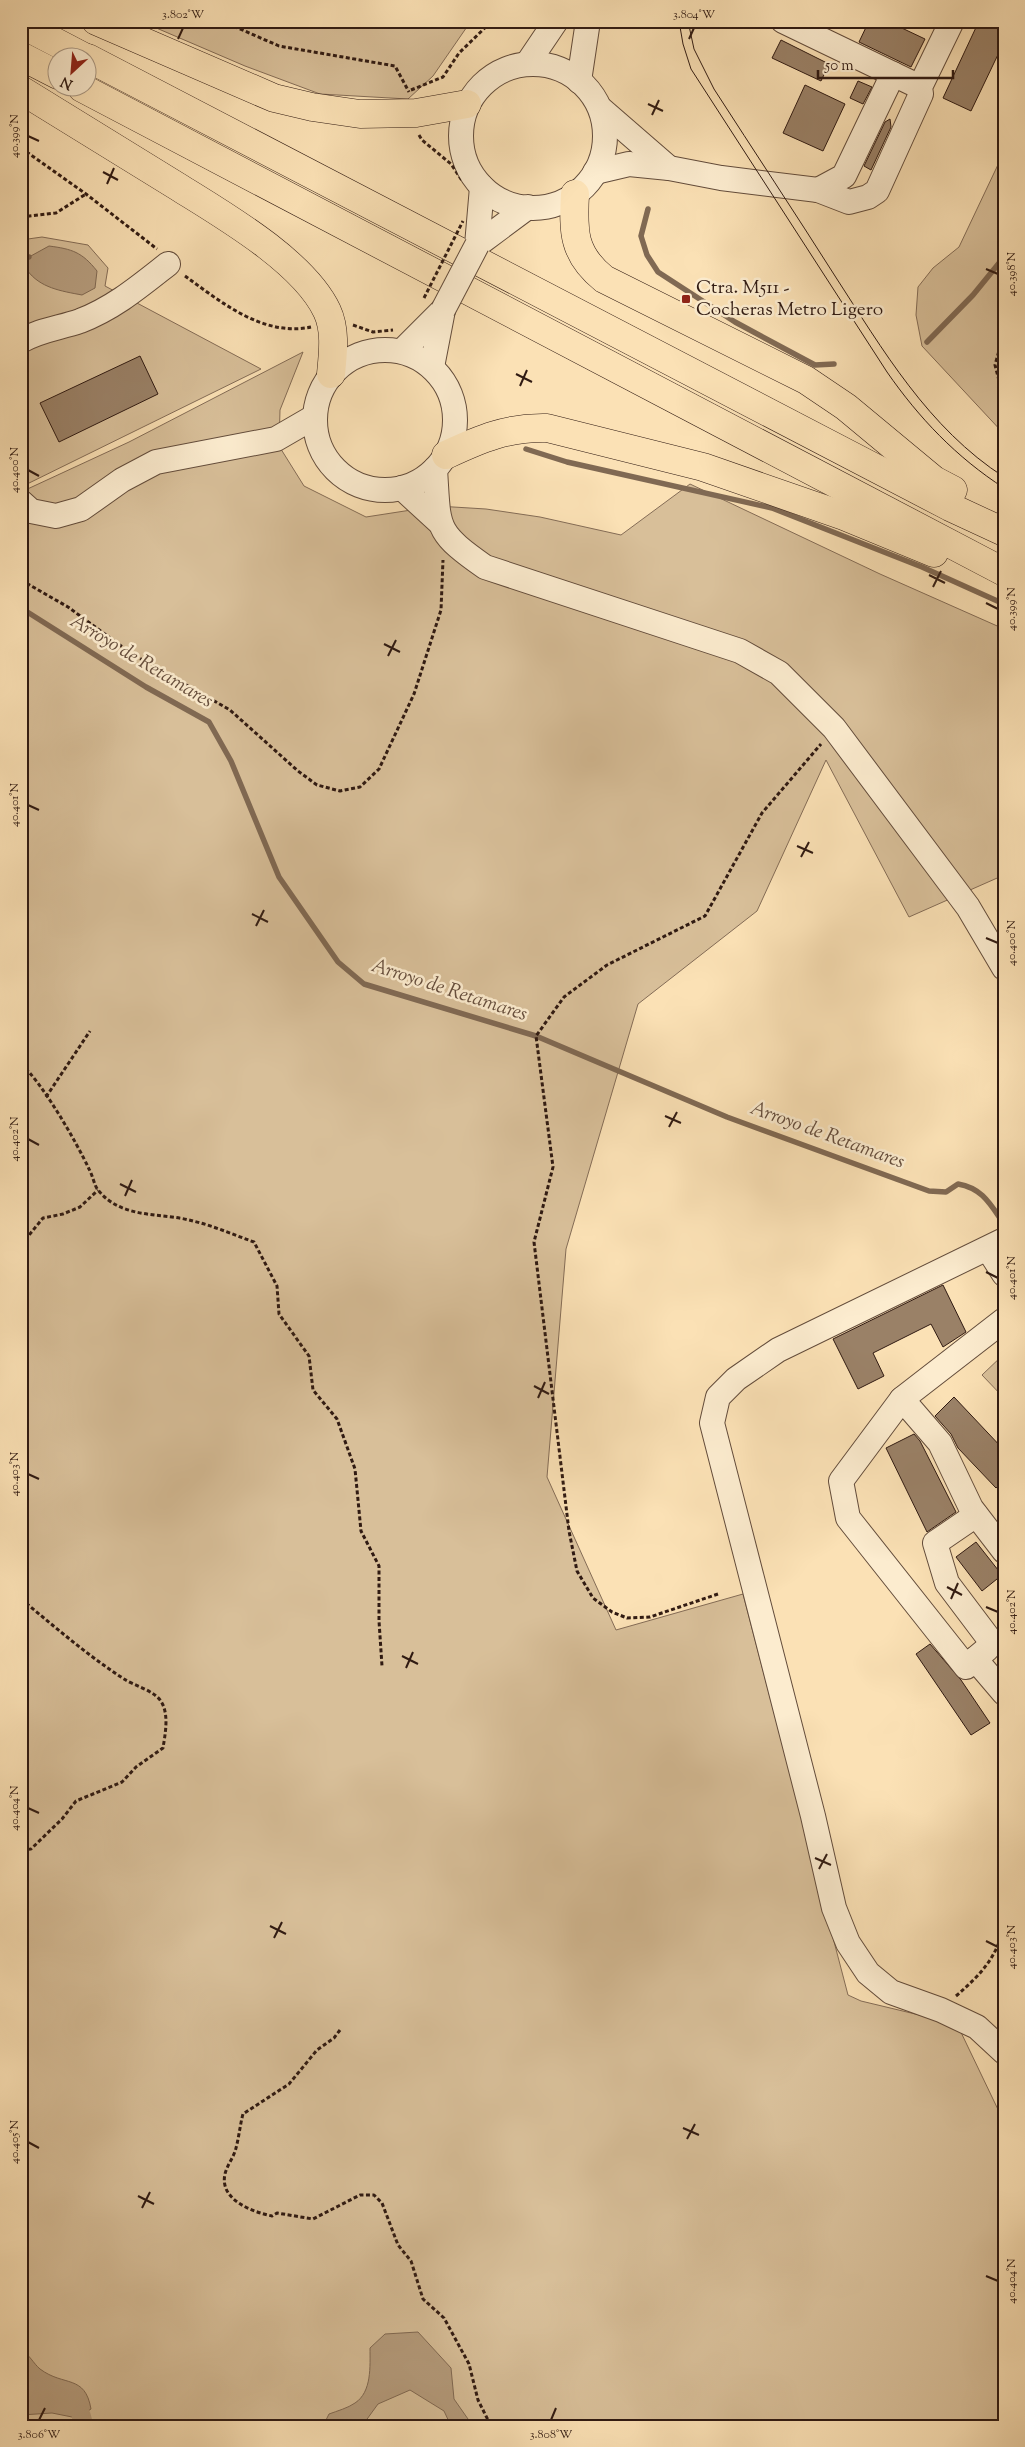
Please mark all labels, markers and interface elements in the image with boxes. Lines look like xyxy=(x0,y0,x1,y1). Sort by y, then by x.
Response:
text: 3.802°W xyxy=(162,6,205,24)
text: 3.804°W xyxy=(673,6,716,24)
north arrow xyxy=(48,48,98,98)
scale bar xyxy=(818,48,952,80)
text: 50 m xyxy=(824,56,854,77)
text: N xyxy=(58,70,77,93)
text: 40.399°N xyxy=(6,114,24,158)
text: 40.398°N xyxy=(1003,251,1021,296)
place label: Ctra. M511 - Cocheras Metro Ligero xyxy=(696,275,883,324)
marker: Ctra. M511 - Cocheras Metro Ligero xyxy=(680,293,692,305)
text: 40.400°N xyxy=(6,447,24,493)
text: 40.399°N xyxy=(1003,587,1021,631)
water label: Arroyo de Retamares xyxy=(64,608,218,716)
text: 40.401°N xyxy=(6,783,24,827)
text: 40.400°N xyxy=(1003,920,1021,966)
water label: Arroyo de Retamares xyxy=(367,952,531,1030)
water label: Arroyo de Retamares xyxy=(746,1095,909,1178)
text: 40.402°N xyxy=(6,1116,24,1162)
text: 40.401°N xyxy=(1003,1256,1021,1300)
text: 40.403°N xyxy=(6,1451,24,1496)
text: 40.402°N xyxy=(1003,1589,1021,1635)
text: 40.404°N xyxy=(6,1785,24,1831)
text: 40.403°N xyxy=(1003,1924,1021,1969)
text: 40.405°N xyxy=(6,2120,24,2164)
text: 40.404°N xyxy=(1003,2258,1021,2304)
text: 3.806°W xyxy=(18,2426,61,2444)
text: 3.808°W xyxy=(530,2426,573,2444)

